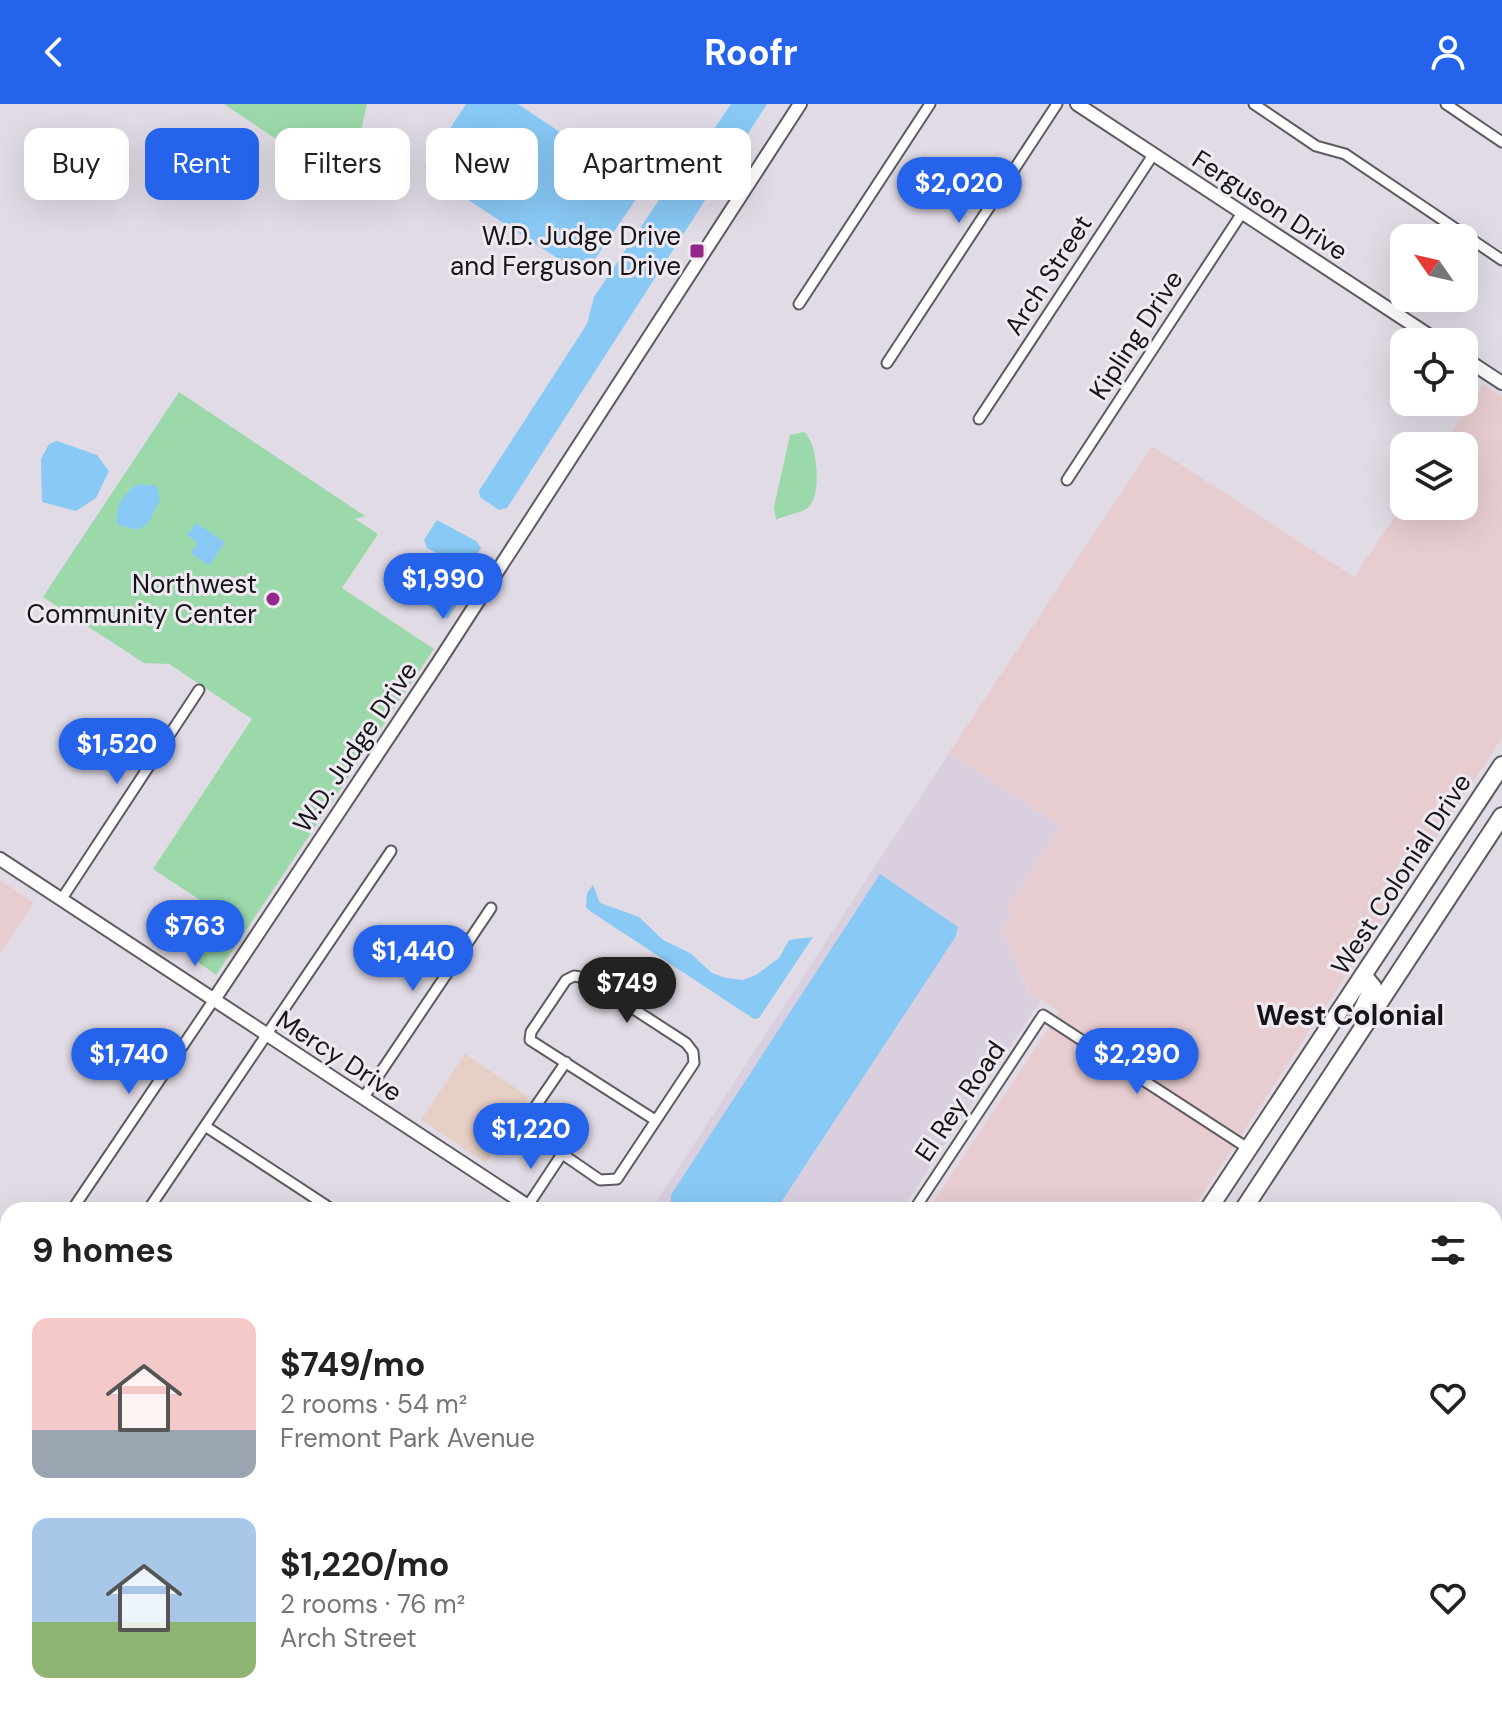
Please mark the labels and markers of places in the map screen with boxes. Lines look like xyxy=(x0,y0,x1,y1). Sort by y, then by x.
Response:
pin: $2,020 xyxy=(894,157,1024,225)
place label: W.D. Judge Drive and Ferguson Drive xyxy=(450,219,681,283)
marker: W.D. Judge Drive and Ferguson Drive xyxy=(688,242,706,260)
pin: $1,990 xyxy=(378,553,508,621)
place label: Northwest Community Center xyxy=(26,567,257,631)
marker: Northwest Community Center xyxy=(264,590,282,608)
pin: $1,520 xyxy=(52,718,182,786)
pin: $763 xyxy=(148,900,242,968)
pin: $1,440 xyxy=(348,925,478,993)
pin: $749 xyxy=(580,957,674,1025)
pin: $1,740 xyxy=(64,1028,194,1096)
pin: $2,290 xyxy=(1072,1028,1202,1096)
pin: $1,220 xyxy=(466,1103,596,1171)

